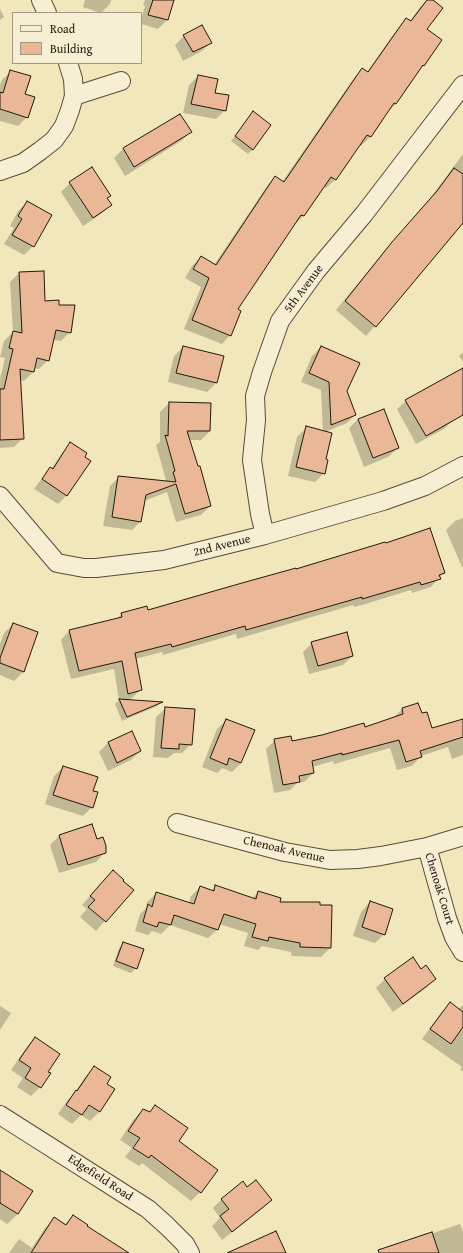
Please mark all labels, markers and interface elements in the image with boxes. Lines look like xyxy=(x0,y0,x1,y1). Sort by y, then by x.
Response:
legend xyxy=(12,12,142,64)
text: Road xyxy=(50,20,75,37)
text: Building xyxy=(50,40,93,57)
street label: 5th Avenue xyxy=(281,262,327,316)
street label: 2nd Avenue xyxy=(192,532,252,560)
street label: Chenoak Avenue xyxy=(242,834,326,866)
street label: Chenoak Court xyxy=(421,851,457,927)
street label: Edgefield Road xyxy=(65,1152,135,1204)

